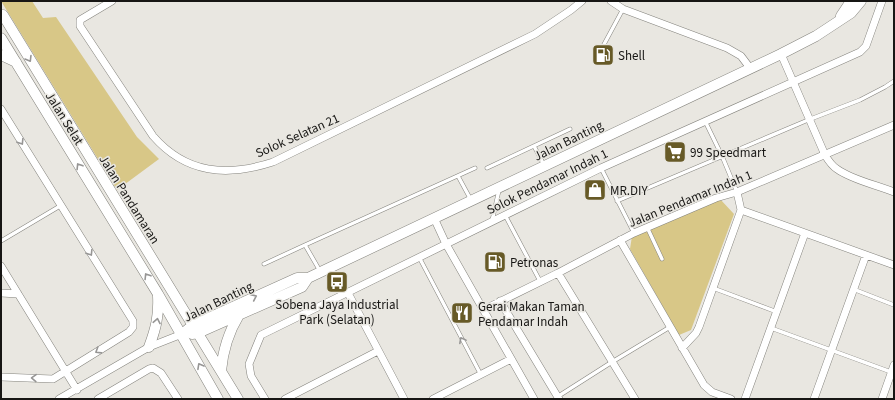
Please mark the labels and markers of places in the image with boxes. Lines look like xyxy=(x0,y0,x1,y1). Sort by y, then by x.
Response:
fuel station icon: Shell xyxy=(590,42,616,68)
place label: Shell xyxy=(618,47,645,65)
supermarket icon: 99 Speedmart xyxy=(662,139,688,165)
place label: 99 Speedmart xyxy=(690,144,767,162)
shop icon: MR.DIY xyxy=(582,177,608,203)
place label: MR.DIY xyxy=(610,182,648,200)
fuel station icon: Petronas xyxy=(482,249,508,275)
place label: Petronas xyxy=(510,254,559,272)
bus stop icon: Sobena Jaya Industrial Park (Selatan) xyxy=(324,269,350,295)
place label: Sobena Jaya Industrial Park (Selatan) xyxy=(275,296,399,329)
place label: Gerai Makan Taman Pendamar Indah xyxy=(478,298,585,331)
restaurant icon: Gerai Makan Taman Pendamar Indah xyxy=(449,300,475,326)

